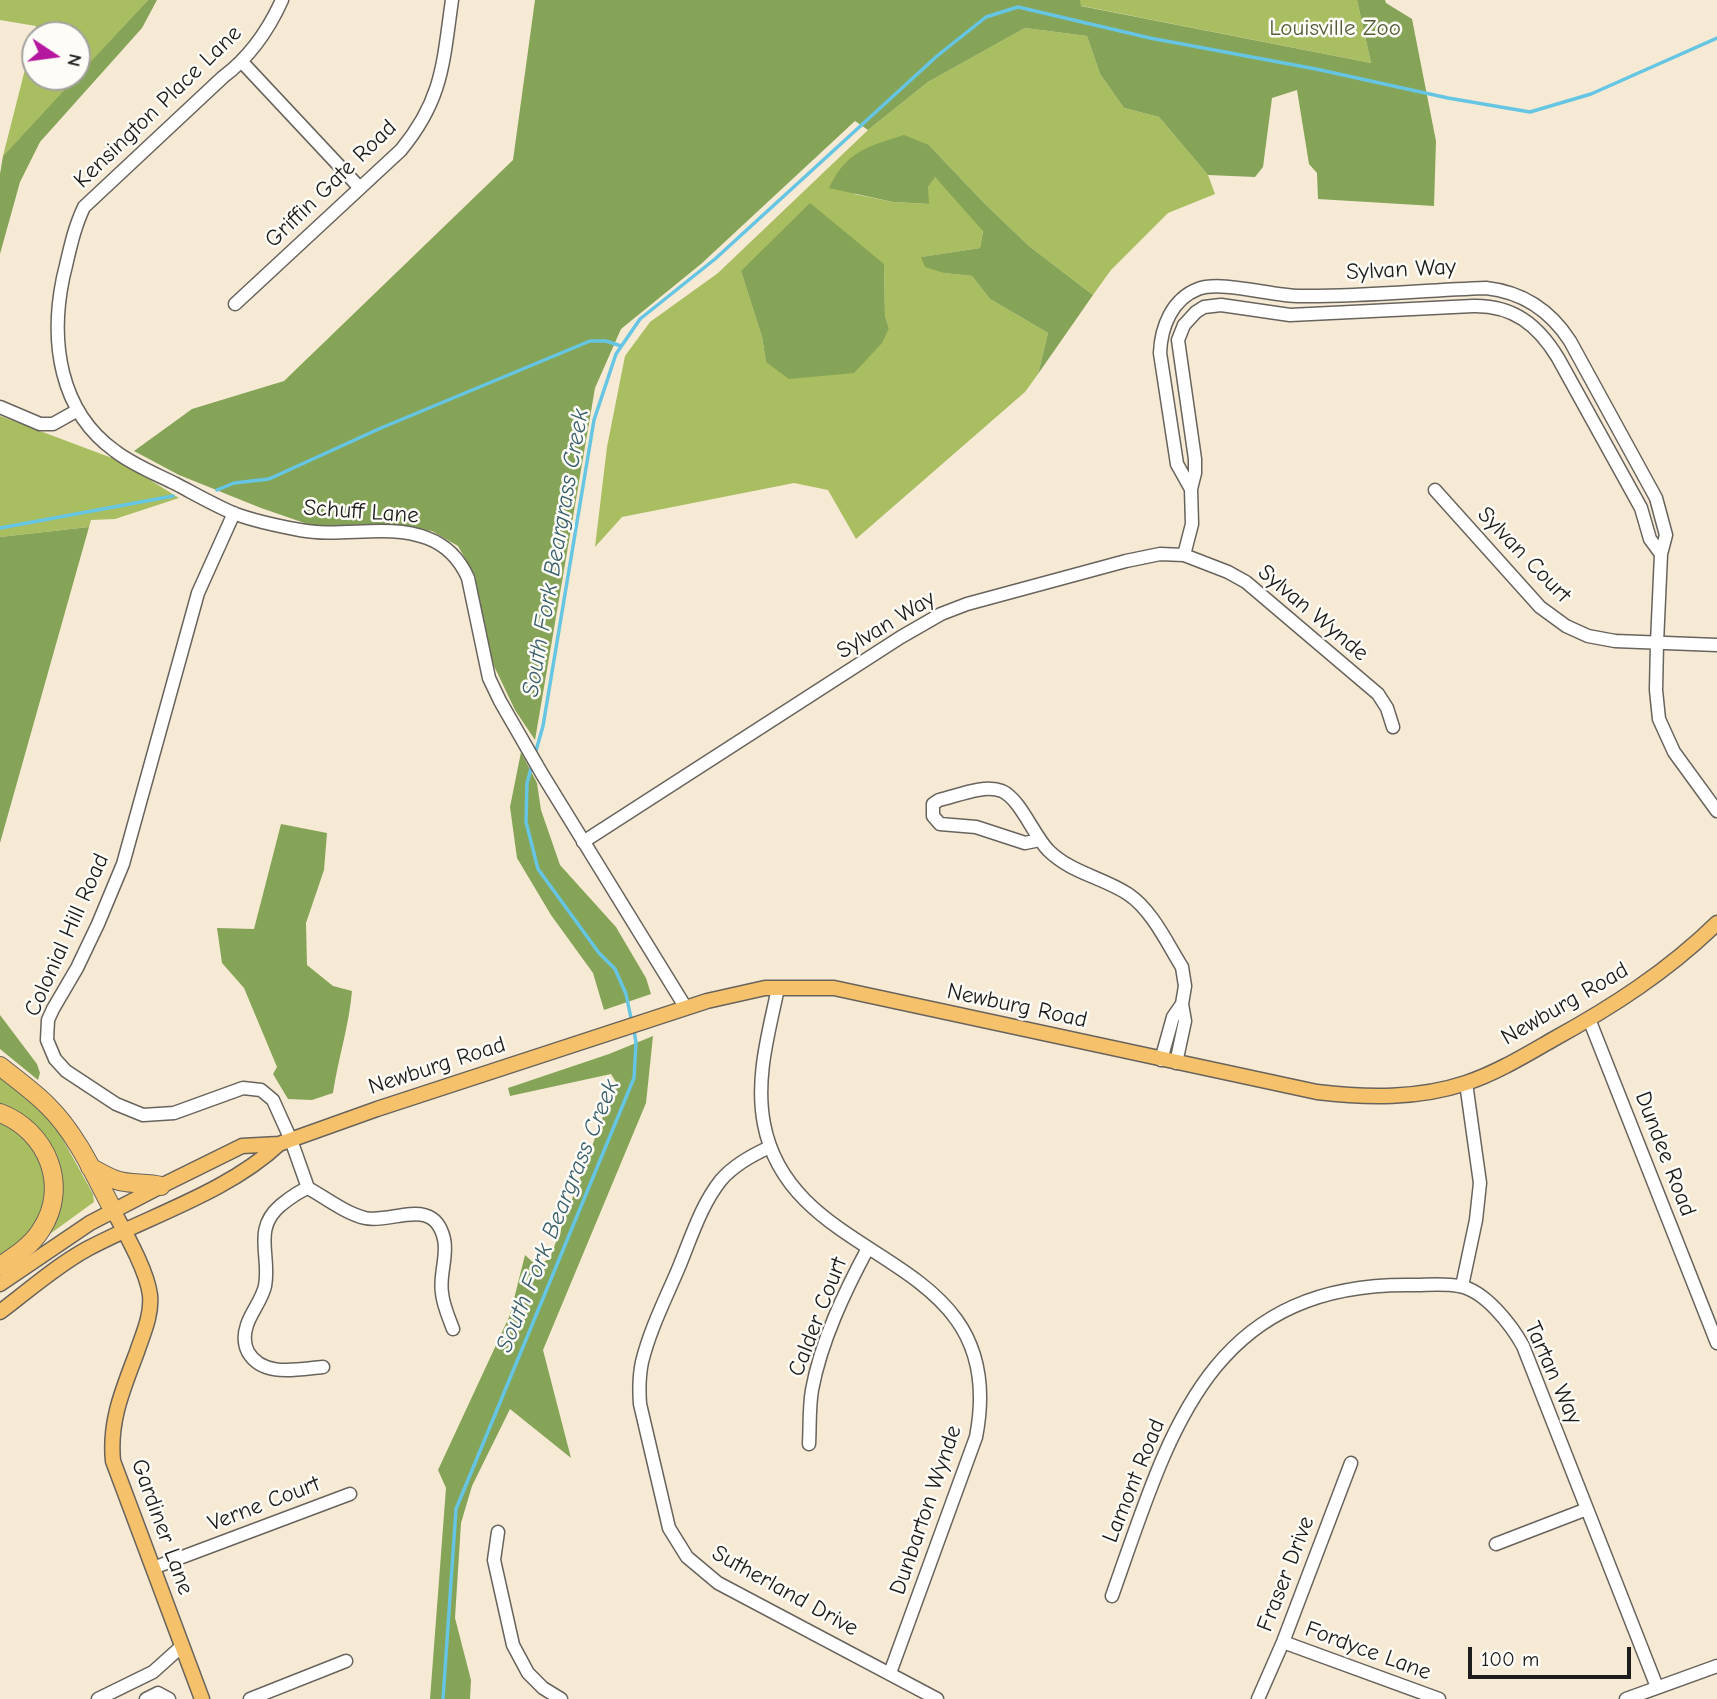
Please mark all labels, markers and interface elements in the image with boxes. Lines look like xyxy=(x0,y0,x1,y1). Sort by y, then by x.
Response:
park label: Louisville Zoo xyxy=(1269,14,1401,42)
street label: Kensington Place Lane xyxy=(68,20,248,194)
north arrow xyxy=(21,21,91,91)
text: N xyxy=(62,52,87,69)
street label: Griffin Gate Road xyxy=(259,114,403,254)
street label: Sylvan Way xyxy=(1345,253,1457,287)
water label: South Fork Beargrass Creek xyxy=(516,407,596,699)
street label: Schuff Lane xyxy=(302,494,420,530)
street label: Sylvan Court xyxy=(1471,501,1577,609)
street label: Sylvan Wynde xyxy=(1252,559,1374,667)
street label: Sylvan Way xyxy=(832,585,940,665)
street label: Colonial Hill Road xyxy=(19,849,115,1021)
street label: Newburg Road xyxy=(1496,956,1634,1052)
street label: Newburg Road xyxy=(944,978,1090,1034)
street label: Newburg Road xyxy=(365,1031,509,1101)
water label: South Fork Beargrass Creek xyxy=(490,1075,626,1357)
street label: Dundee Road xyxy=(1629,1088,1701,1220)
street label: Calder Court xyxy=(783,1254,853,1380)
street label: Tartan Way xyxy=(1518,1317,1588,1429)
street label: Lamont Road xyxy=(1097,1415,1171,1547)
street label: Dunbarton Wynde xyxy=(884,1422,968,1598)
street label: Gardiner Lane xyxy=(125,1455,199,1599)
street label: Verne Court xyxy=(204,1470,324,1538)
street label: Fraser Drive xyxy=(1251,1512,1321,1636)
street label: Sutherland Drive xyxy=(707,1539,863,1643)
street label: Fordyce Lane xyxy=(1301,1615,1435,1687)
scale bar xyxy=(1472,1632,1635,1676)
text: 100 m xyxy=(1481,1647,1539,1671)

